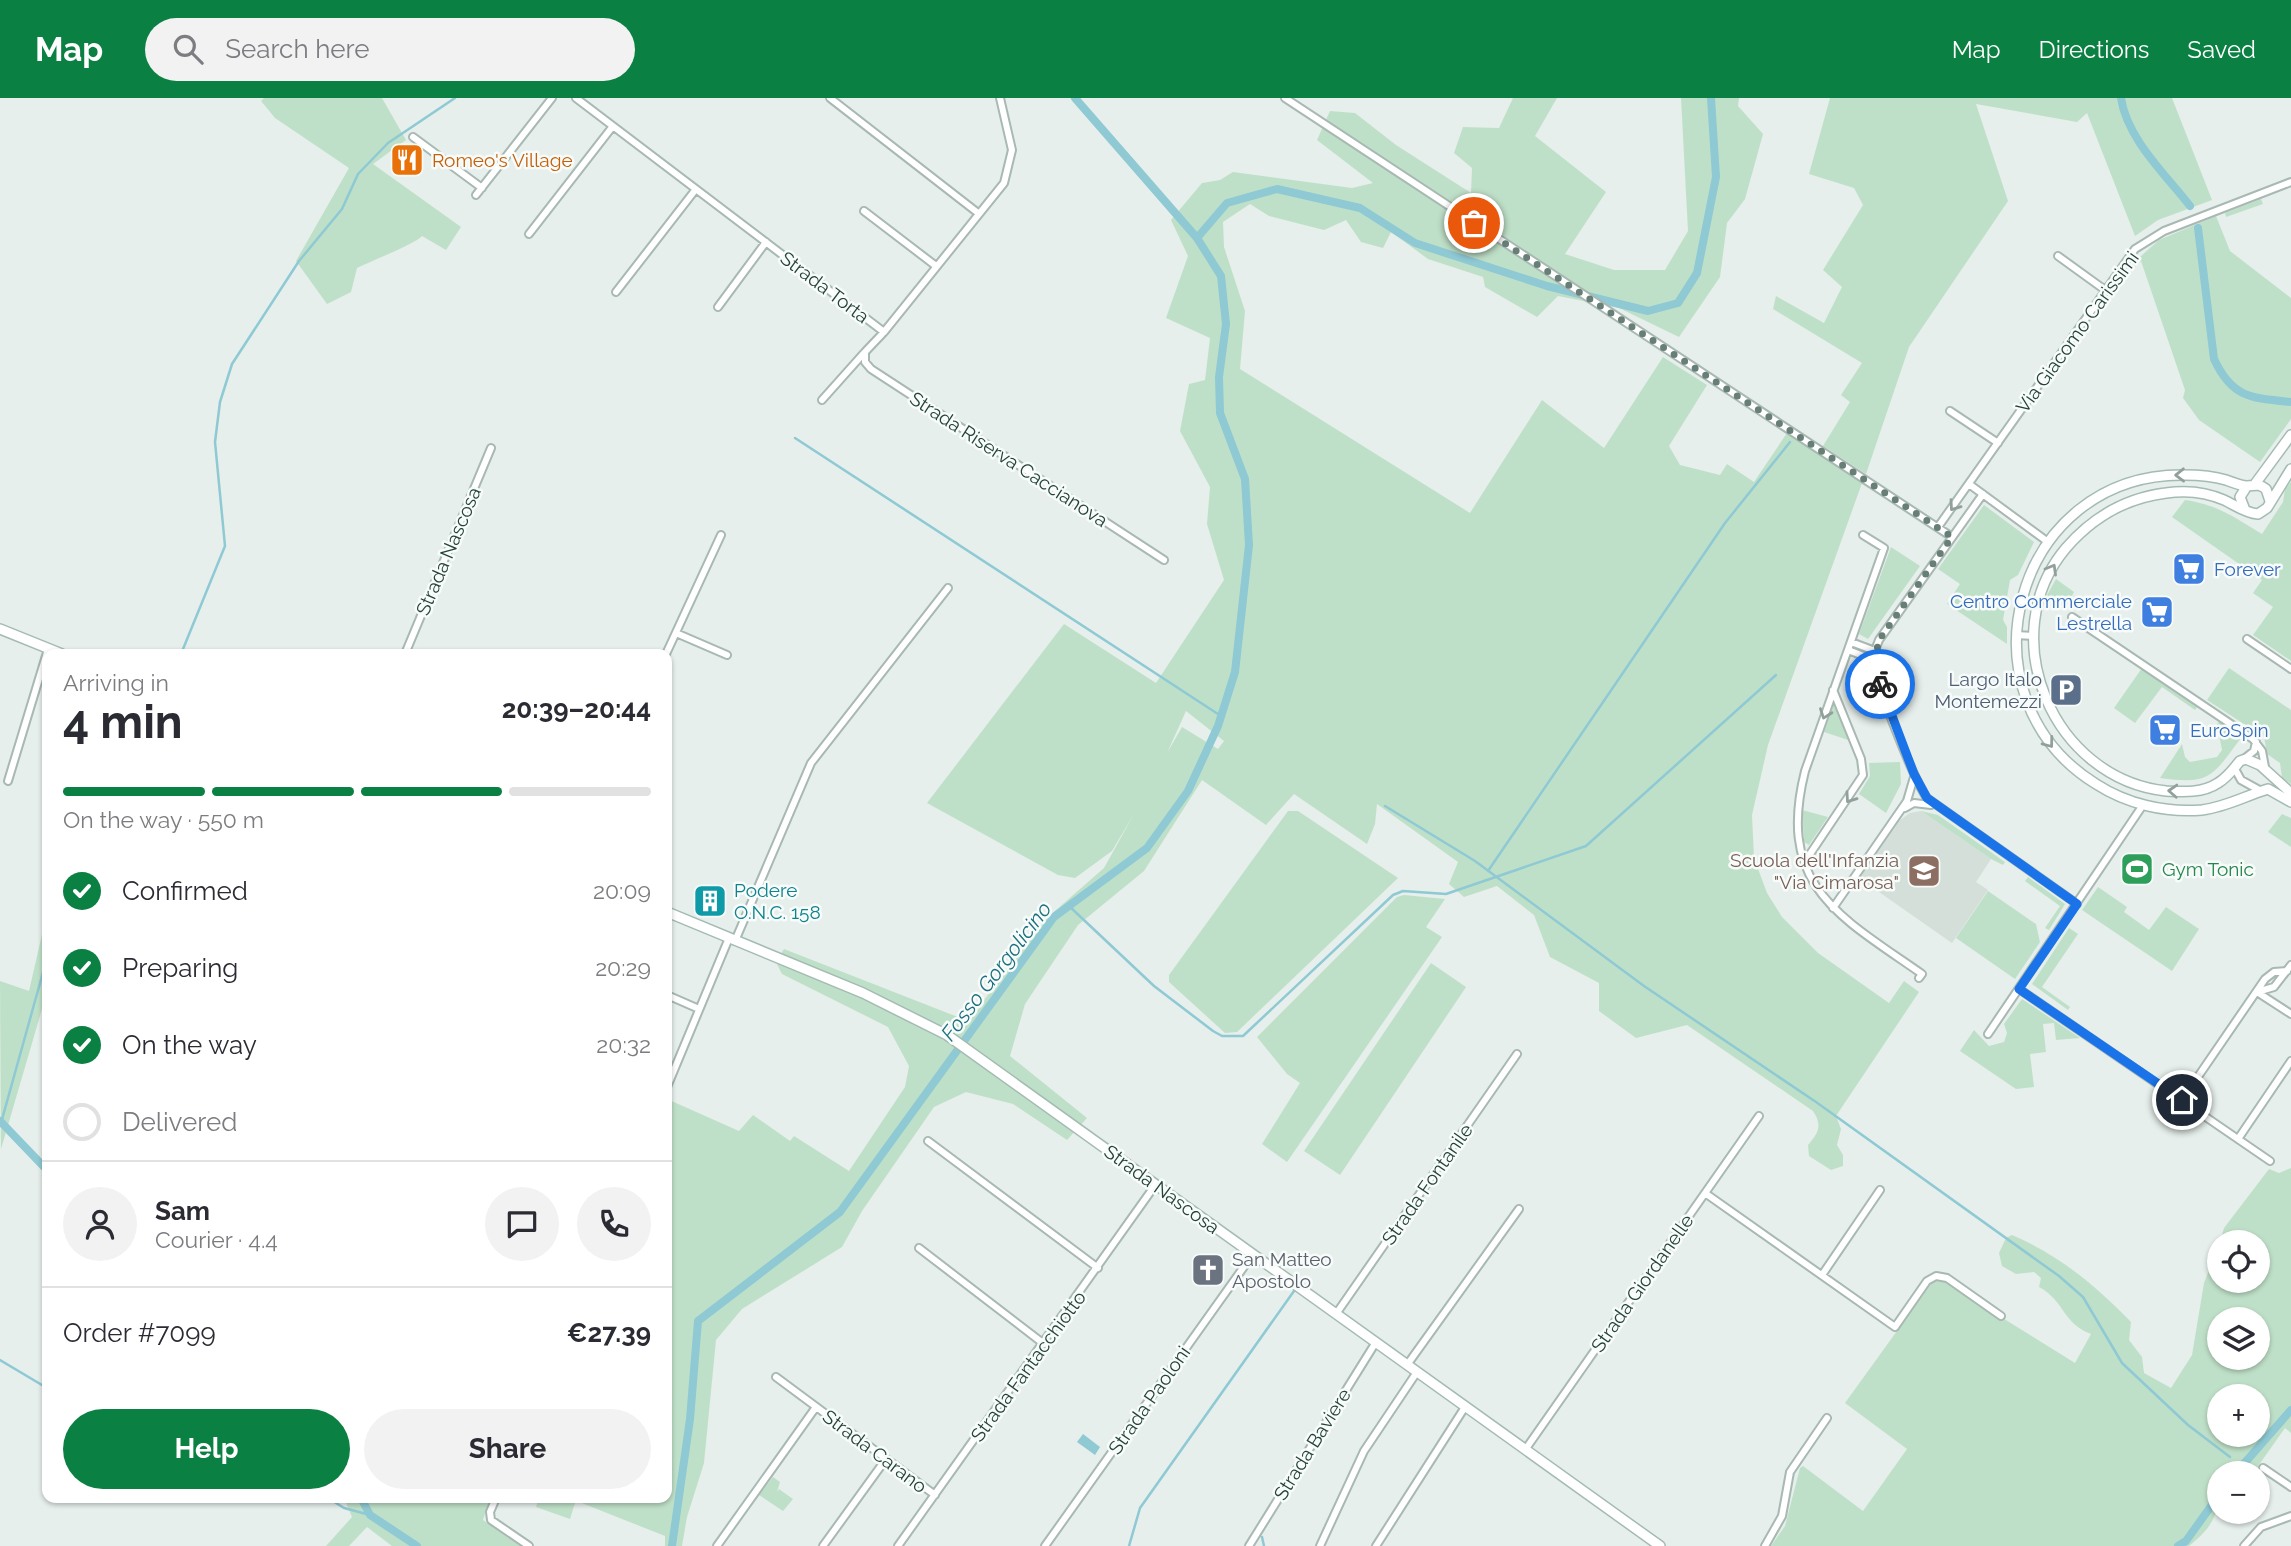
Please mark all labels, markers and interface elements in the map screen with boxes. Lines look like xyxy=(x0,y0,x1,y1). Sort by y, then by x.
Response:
search box xyxy=(145,18,635,81)
text: Map xyxy=(35,30,103,69)
icon: search xyxy=(169,30,207,68)
text: Search here xyxy=(225,34,370,64)
text: Map xyxy=(1952,35,2001,64)
text: Directions xyxy=(2039,35,2149,64)
text: Saved xyxy=(2187,35,2256,64)
restaurant icon: Romeo's Village xyxy=(388,141,426,179)
place label: Romeo's Village xyxy=(432,149,573,171)
pin xyxy=(1444,193,1504,253)
icon: bag xyxy=(1455,204,1493,242)
street label: Strada Torta xyxy=(776,247,874,327)
street label: Via Giacomo Carissimi xyxy=(2011,247,2143,417)
street label: Strada Riserva Caccianova xyxy=(906,387,1112,531)
one-way arrow xyxy=(2175,467,2185,483)
street label: Strada Nascosa xyxy=(411,484,485,618)
one-way arrow xyxy=(1950,498,1962,511)
supermarket icon: Forever xyxy=(2170,550,2208,588)
place label: Forever xyxy=(2214,558,2281,580)
one-way arrow xyxy=(2044,564,2057,577)
place label: Centro Commerciale Lestrella xyxy=(1950,590,2132,634)
supermarket icon: Centro Commerciale Lestrella xyxy=(2138,593,2176,631)
courier xyxy=(1845,649,1915,719)
icon: bike xyxy=(1861,665,1899,703)
place label: Largo Italo Montemezzi xyxy=(1935,668,2042,712)
text: Arriving in xyxy=(63,669,169,696)
parking icon: Largo Italo Montemezzi xyxy=(2047,671,2085,709)
text: 20:39–20:44 xyxy=(502,694,651,724)
text: 4 min xyxy=(63,695,183,749)
one-way arrow xyxy=(1819,708,1833,720)
supermarket icon: EuroSpin xyxy=(2146,711,2184,749)
place label: EuroSpin xyxy=(2190,719,2269,741)
one-way arrow xyxy=(2041,735,2054,748)
one-way arrow xyxy=(2168,784,2179,799)
one-way arrow xyxy=(1846,790,1858,803)
text: On the way · 550 m xyxy=(63,806,264,833)
place label: Scuola dell'Infanzia "Via Cimarosa" xyxy=(1730,849,1899,893)
sports icon: Gym Tonic xyxy=(2118,850,2156,888)
school or university icon: Scuola dell'Infanzia "Via Cimarosa" xyxy=(1905,852,1943,890)
place label: Gym Tonic xyxy=(2162,858,2254,880)
icon: check xyxy=(63,872,101,910)
text: Confirmed xyxy=(122,876,248,906)
text: 20:09 xyxy=(593,877,651,904)
place label: Podere O.N.C. 158 xyxy=(734,879,821,923)
building icon: Podere O.N.C. 158 xyxy=(691,882,729,920)
water label: Fosso Gorgolicino xyxy=(936,897,1056,1045)
icon: check xyxy=(63,949,101,987)
text: Preparing xyxy=(122,953,238,983)
text: 20:29 xyxy=(595,954,651,981)
icon: check xyxy=(63,1026,101,1064)
text: On the way xyxy=(122,1030,257,1060)
text: 20:32 xyxy=(596,1031,651,1058)
pin xyxy=(2152,1070,2212,1130)
icon: home xyxy=(2163,1081,2201,1119)
text: Delivered xyxy=(122,1107,237,1137)
street label: Strada Fontanile xyxy=(1377,1119,1477,1249)
street label: Strada Nascosa xyxy=(1100,1140,1224,1238)
button: person xyxy=(63,1187,137,1261)
button: chat xyxy=(485,1187,559,1261)
button: phone xyxy=(577,1187,651,1261)
text: Sam xyxy=(155,1196,210,1226)
street label: Strada Giordanelle xyxy=(1586,1210,1698,1356)
text: Courier · 4.4 xyxy=(155,1226,278,1253)
map controls xyxy=(2207,1230,2270,1524)
button: locate xyxy=(2207,1230,2270,1293)
place label: San Matteo Apostolo xyxy=(1232,1248,1332,1292)
church icon: San Matteo Apostolo xyxy=(1189,1251,1227,1289)
street label: Strada Fantacchiotto xyxy=(966,1286,1090,1446)
button: layers xyxy=(2207,1307,2270,1370)
text: Order #7099 xyxy=(63,1318,216,1348)
text: €27.39 xyxy=(567,1318,651,1348)
street label: Strada Paoloni xyxy=(1104,1342,1194,1458)
street label: Strada Baviere xyxy=(1269,1384,1355,1504)
button: + xyxy=(2207,1384,2270,1447)
street label: Strada Carano xyxy=(819,1405,931,1497)
button: Help xyxy=(63,1409,350,1489)
button: Share xyxy=(364,1409,651,1489)
button: − xyxy=(2207,1461,2270,1524)

